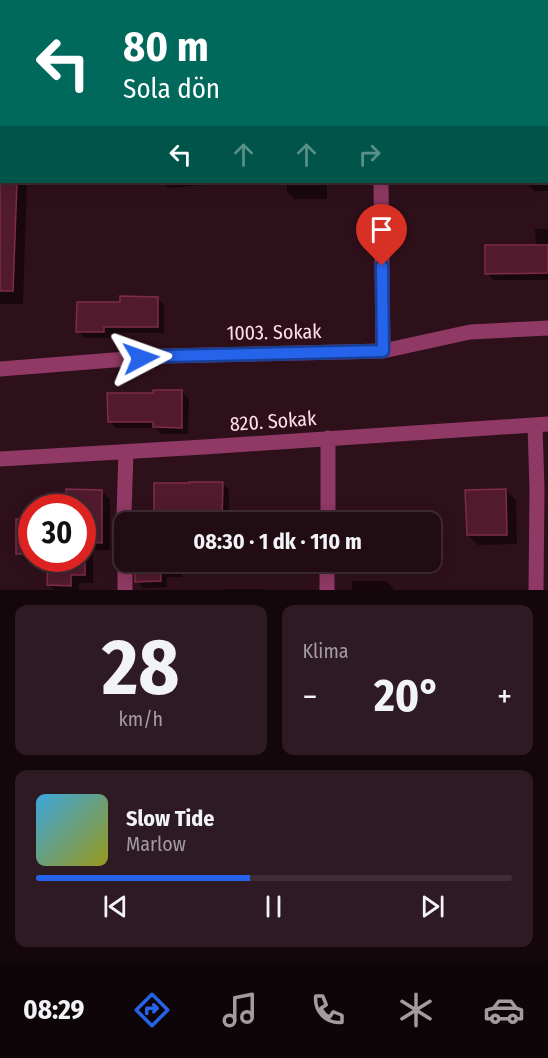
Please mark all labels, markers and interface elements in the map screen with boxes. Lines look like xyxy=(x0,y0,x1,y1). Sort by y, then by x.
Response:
text: 80 m xyxy=(123,22,209,72)
icon: left xyxy=(24,24,102,102)
text: Sola dön xyxy=(123,73,220,105)
icon: left xyxy=(164,138,197,171)
icon: ahead xyxy=(227,138,260,171)
icon: ahead xyxy=(290,138,323,171)
icon: right xyxy=(353,138,386,171)
pin xyxy=(356,204,407,266)
icon: arrive xyxy=(365,213,398,246)
street label: 1003. Sokak xyxy=(226,319,322,345)
position arrow xyxy=(109,326,173,390)
street label: 820. Sokak xyxy=(229,406,318,436)
speed limit sign: 30 xyxy=(18,494,96,572)
text: 08:30 · 1 dk · 110 m xyxy=(193,528,362,555)
text: 28 xyxy=(102,621,179,715)
text: Klima xyxy=(303,639,349,663)
text: 20° xyxy=(374,669,440,723)
text: − xyxy=(303,677,317,717)
text: + xyxy=(497,677,512,717)
text: km/h xyxy=(118,707,163,731)
text: Slow Tide xyxy=(126,805,214,832)
text: Marlow xyxy=(126,832,186,856)
icon: previous xyxy=(99,890,132,923)
icon: pause xyxy=(257,890,290,923)
icon: next xyxy=(416,890,449,923)
icon: directions xyxy=(131,989,173,1031)
icon: music xyxy=(219,989,261,1031)
icon: phone xyxy=(307,989,349,1031)
icon: climate xyxy=(395,989,437,1031)
icon: car xyxy=(483,989,525,1031)
text: 08:29 xyxy=(23,994,85,1026)

